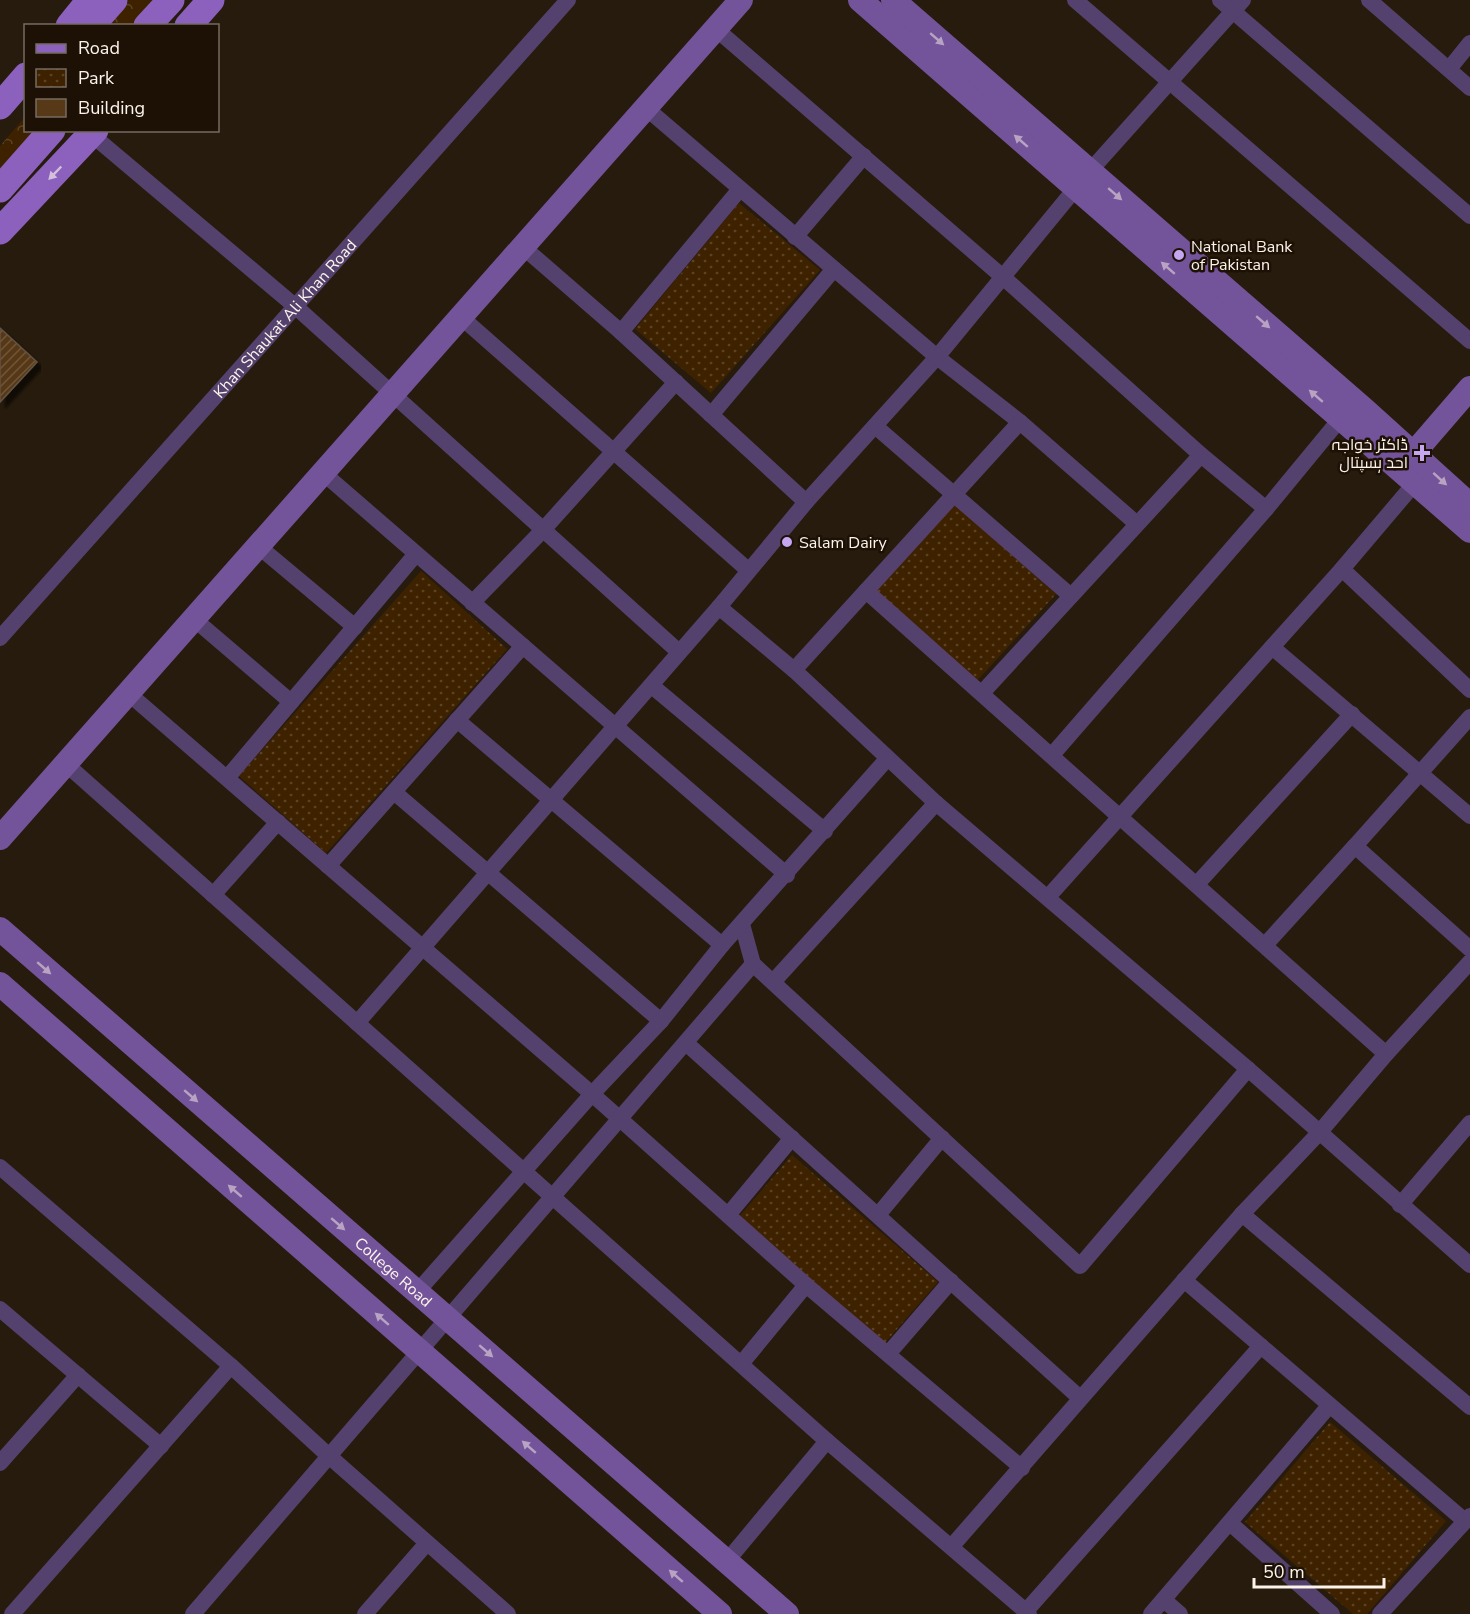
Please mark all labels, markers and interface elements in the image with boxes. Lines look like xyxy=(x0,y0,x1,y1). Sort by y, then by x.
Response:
legend xyxy=(24,24,219,132)
one-way arrow xyxy=(929,32,945,45)
text: Road xyxy=(78,36,120,60)
text: Park xyxy=(78,66,115,90)
text: Building xyxy=(78,96,145,120)
one-way arrow xyxy=(1013,134,1029,147)
one-way arrow xyxy=(49,166,63,180)
one-way arrow xyxy=(1107,188,1123,201)
street label: Khan Shaukat Ali Khan Road xyxy=(209,235,362,403)
place label: National Bank of Pakistan xyxy=(1191,236,1293,276)
marker: National Bank of Pakistan xyxy=(1172,248,1186,262)
one-way arrow xyxy=(1161,262,1176,275)
one-way arrow xyxy=(1255,315,1270,328)
one-way arrow xyxy=(1309,390,1324,403)
place label: ڈاکٹر خواجہ احد ہسپتال xyxy=(1332,434,1408,474)
marker: ڈاکٹر خواجہ احد ہسپتال xyxy=(1413,444,1431,462)
one-way arrow xyxy=(1433,472,1448,486)
place label: Salam Dairy xyxy=(799,532,888,554)
marker: Salam Dairy xyxy=(780,535,794,549)
one-way arrow xyxy=(36,961,51,974)
one-way arrow xyxy=(183,1089,198,1102)
one-way arrow xyxy=(227,1184,243,1197)
one-way arrow xyxy=(330,1217,345,1230)
street label: College Road xyxy=(350,1233,437,1312)
one-way arrow xyxy=(375,1313,390,1326)
one-way arrow xyxy=(478,1344,493,1357)
one-way arrow xyxy=(521,1441,537,1454)
scale bar xyxy=(1254,1551,1384,1589)
text: 50 m xyxy=(1263,1560,1305,1584)
one-way arrow xyxy=(668,1569,684,1582)

